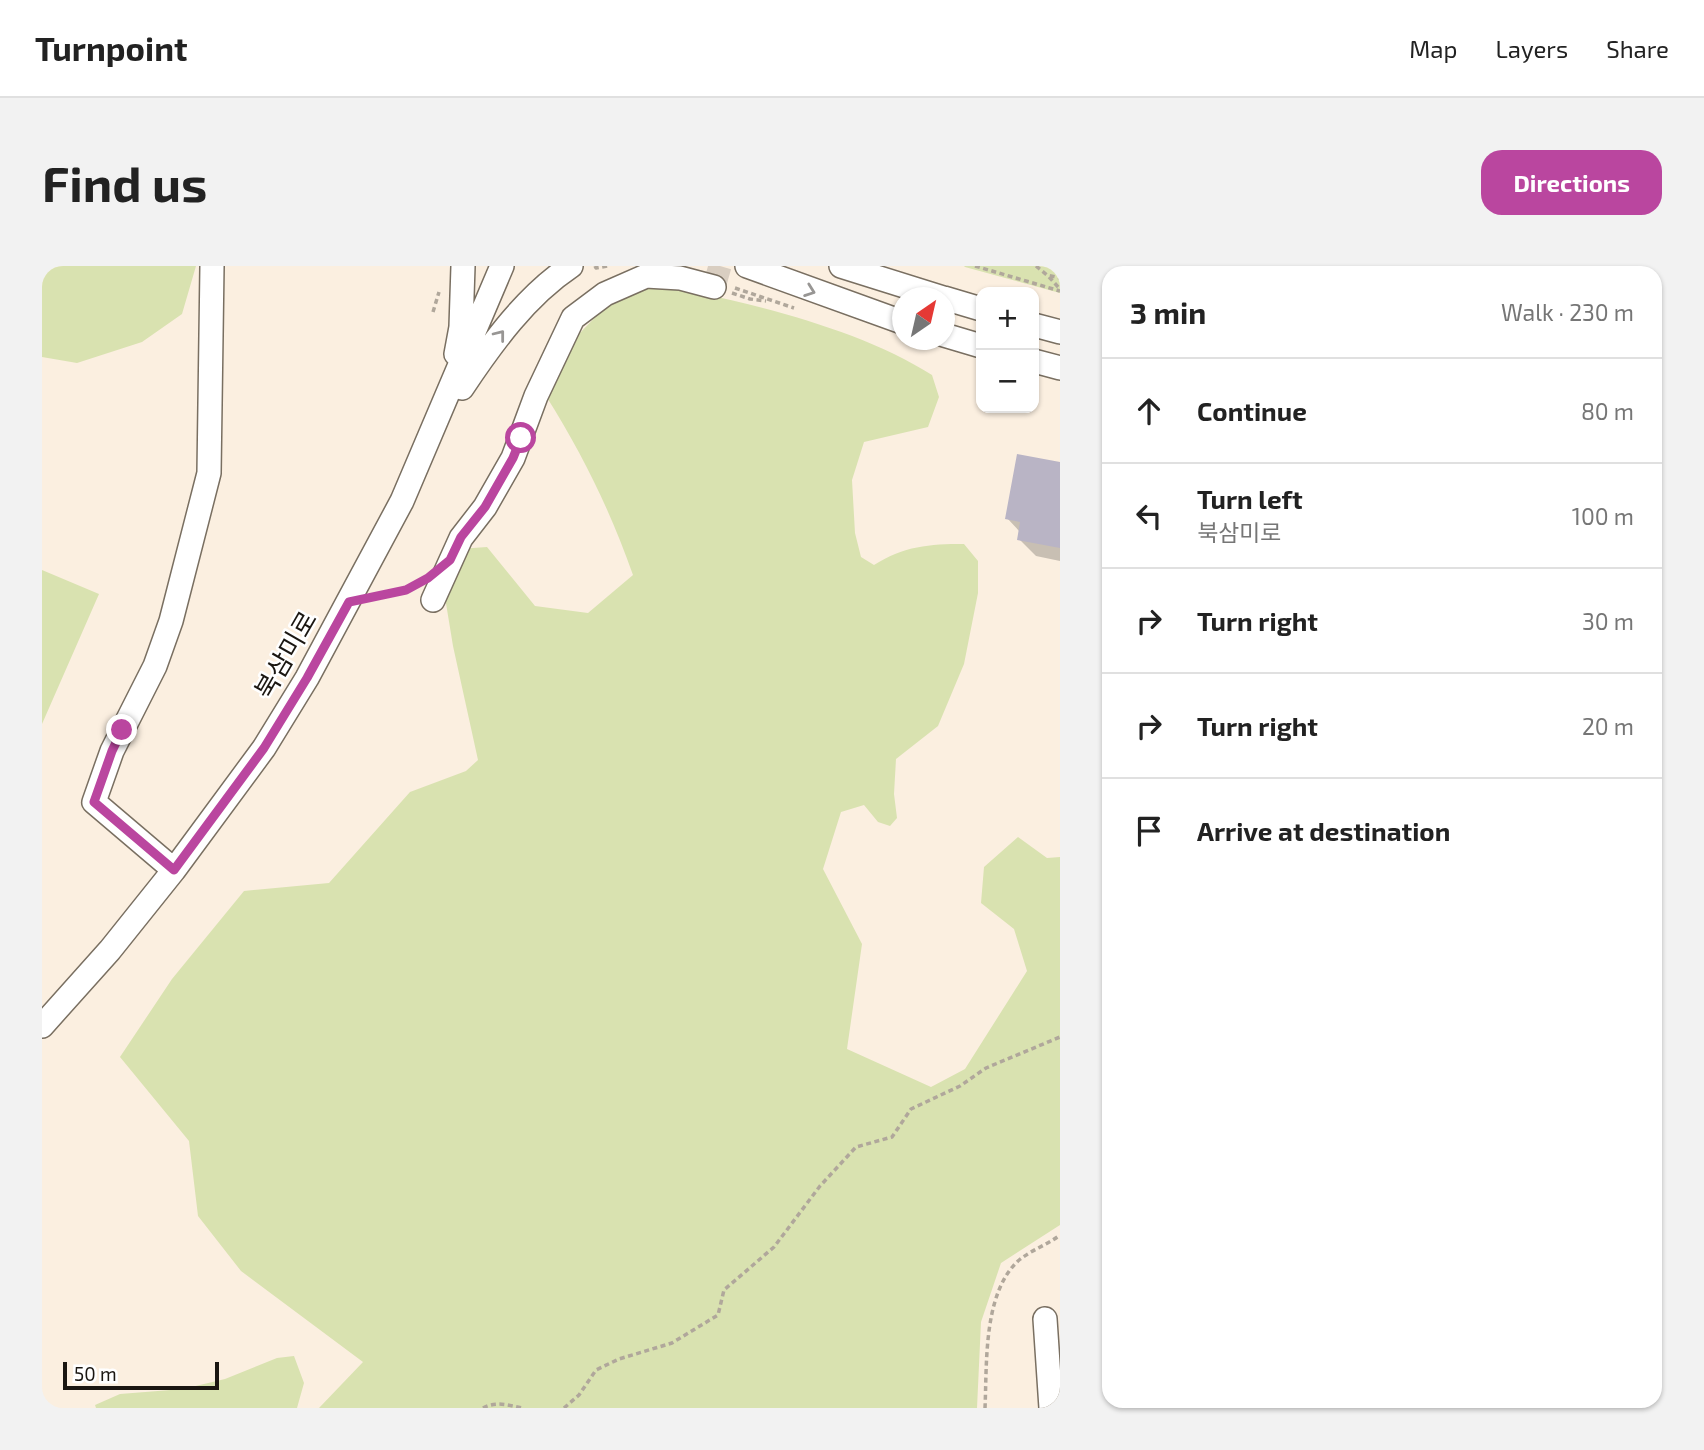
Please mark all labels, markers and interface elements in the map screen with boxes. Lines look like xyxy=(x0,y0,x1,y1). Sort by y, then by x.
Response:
text: Turnpoint xyxy=(35,28,188,68)
text: Map xyxy=(1409,34,1457,63)
text: Layers xyxy=(1495,34,1568,63)
text: Share xyxy=(1606,34,1669,63)
button: Directions xyxy=(1481,150,1662,215)
text: Find us xyxy=(42,153,207,212)
one-way arrow xyxy=(804,283,816,297)
north arrow xyxy=(892,287,955,350)
map controls xyxy=(976,287,1039,413)
button: + xyxy=(976,287,1039,350)
text: 3 min xyxy=(1130,294,1206,330)
text: Walk · 230 m xyxy=(1501,298,1634,326)
one-way arrow xyxy=(492,330,505,343)
button: − xyxy=(976,350,1039,413)
icon: ahead xyxy=(1130,392,1168,430)
text: Continue xyxy=(1197,395,1307,426)
text: 80 m xyxy=(1581,397,1634,425)
route start xyxy=(505,422,536,453)
text: Turn left xyxy=(1197,483,1303,514)
icon: left xyxy=(1130,497,1168,535)
text: 100 m xyxy=(1572,502,1634,530)
text: 북삼미로 xyxy=(1197,518,1282,546)
icon: right xyxy=(1130,602,1168,640)
street label: 북삼미로 xyxy=(247,605,322,703)
text: Turn right xyxy=(1197,605,1318,636)
text: 30 m xyxy=(1582,607,1634,635)
icon: right xyxy=(1130,707,1168,745)
text: Turn right xyxy=(1197,710,1318,741)
text: 20 m xyxy=(1582,712,1634,740)
route end xyxy=(106,714,137,745)
icon: arrive xyxy=(1130,812,1168,850)
text: Arrive at destination xyxy=(1197,815,1450,846)
scale bar xyxy=(63,1359,219,1391)
text: 50 m xyxy=(74,1362,117,1385)

